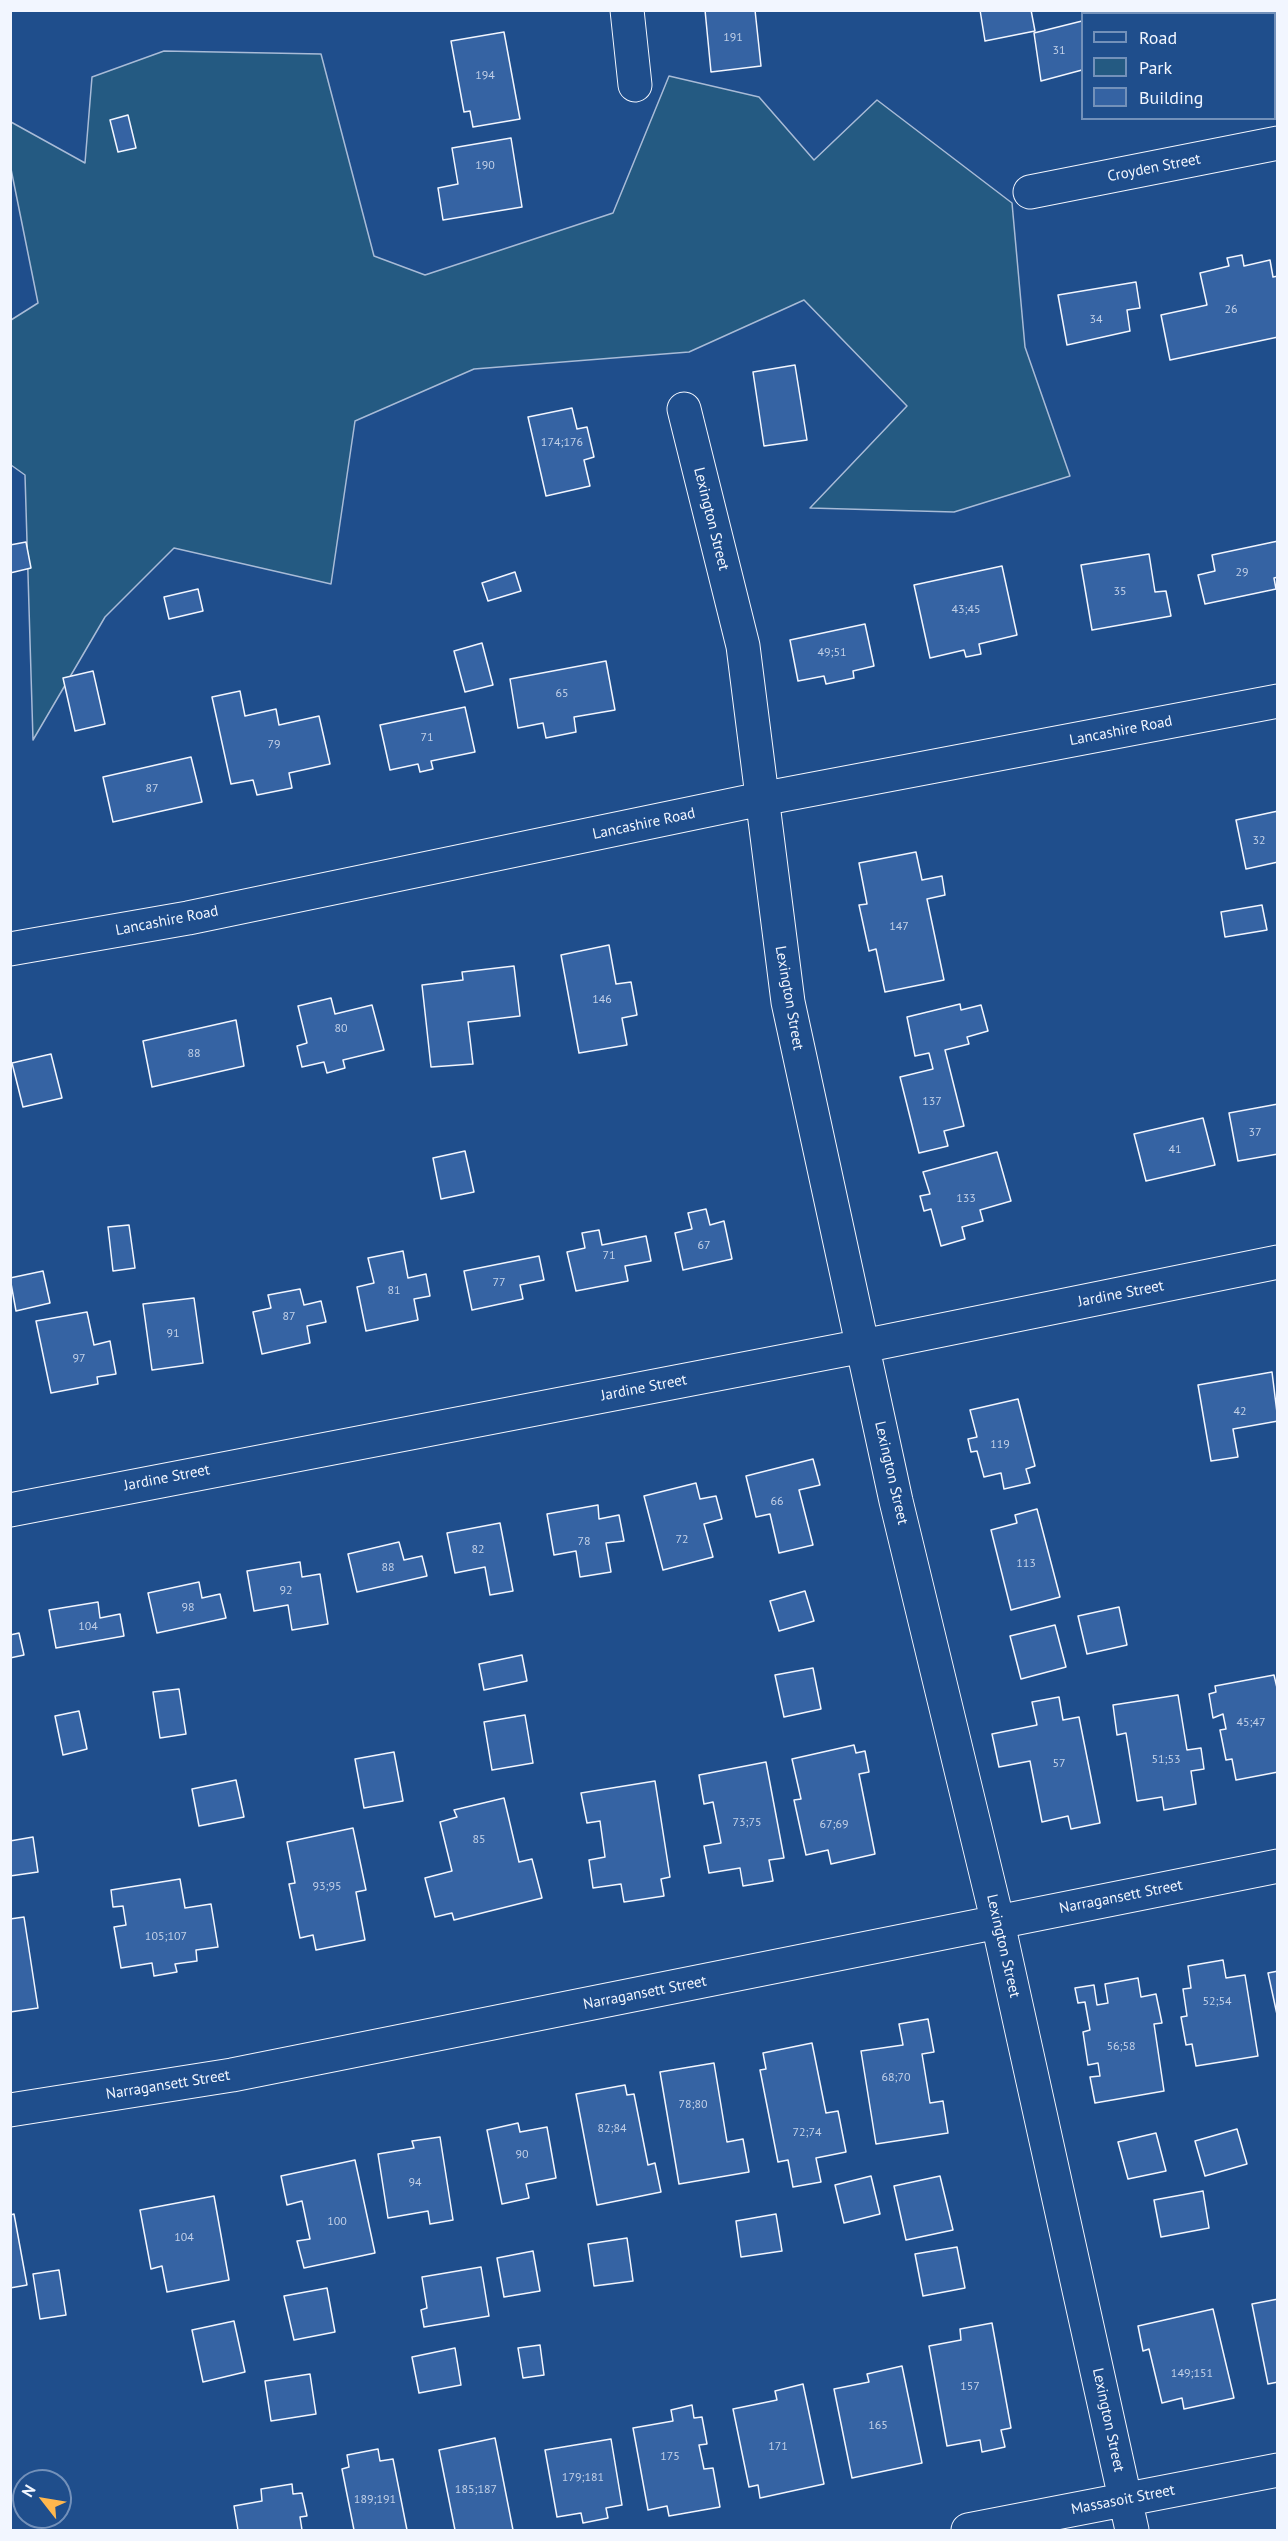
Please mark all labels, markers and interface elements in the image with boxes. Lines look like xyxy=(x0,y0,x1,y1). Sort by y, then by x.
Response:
legend xyxy=(1081,12,1276,120)
text: Road xyxy=(1139,26,1177,49)
house number: 191 xyxy=(723,31,743,45)
house number: 31 xyxy=(1052,44,1066,58)
text: Park xyxy=(1139,56,1172,79)
house number: 194 xyxy=(475,69,495,83)
text: Building xyxy=(1139,86,1203,109)
street label: Croyden Street xyxy=(1106,150,1202,186)
house number: 190 xyxy=(475,159,495,173)
house number: 26 xyxy=(1224,303,1238,317)
house number: 34 xyxy=(1089,313,1103,327)
house number: 174;176 xyxy=(541,436,583,450)
street label: Lexington Street xyxy=(689,466,733,572)
house number: 29 xyxy=(1235,566,1249,580)
house number: 35 xyxy=(1113,585,1127,599)
house number: 43;45 xyxy=(951,603,981,617)
house number: 49;51 xyxy=(817,646,847,660)
house number: 65 xyxy=(555,687,569,701)
street label: Lancashire Road xyxy=(1068,712,1174,750)
house number: 71 xyxy=(420,731,434,745)
house number: 79 xyxy=(267,738,281,752)
house number: 87 xyxy=(145,782,159,796)
street label: Lancashire Road xyxy=(591,804,697,844)
house number: 32 xyxy=(1252,834,1266,848)
street label: Lancashire Road xyxy=(114,902,220,940)
house number: 147 xyxy=(889,920,909,934)
street label: Lexington Street xyxy=(771,944,807,1052)
house number: 146 xyxy=(592,993,612,1007)
house number: 80 xyxy=(334,1022,348,1036)
house number: 88 xyxy=(187,1047,201,1061)
house number: 137 xyxy=(922,1095,942,1109)
house number: 37 xyxy=(1248,1126,1262,1140)
house number: 41 xyxy=(1168,1143,1182,1157)
house number: 133 xyxy=(956,1192,976,1206)
house number: 67 xyxy=(697,1239,711,1253)
house number: 71 xyxy=(602,1249,616,1263)
house number: 77 xyxy=(492,1276,506,1290)
street label: Jardine Street xyxy=(1077,1277,1165,1311)
house number: 81 xyxy=(387,1284,401,1298)
house number: 87 xyxy=(282,1310,296,1324)
house number: 91 xyxy=(166,1327,180,1341)
house number: 97 xyxy=(72,1352,86,1366)
street label: Jardine Street xyxy=(600,1371,688,1405)
house number: 42 xyxy=(1233,1405,1247,1419)
street label: Lexington Street xyxy=(870,1420,912,1526)
house number: 119 xyxy=(990,1438,1010,1452)
street label: Jardine Street xyxy=(123,1461,211,1495)
house number: 66 xyxy=(770,1495,784,1509)
house number: 72 xyxy=(675,1533,689,1547)
house number: 78 xyxy=(577,1535,591,1549)
house number: 82 xyxy=(471,1543,485,1557)
house number: 113 xyxy=(1016,1557,1036,1571)
house number: 88 xyxy=(381,1561,395,1575)
house number: 92 xyxy=(279,1584,293,1598)
house number: 98 xyxy=(181,1601,195,1615)
house number: 104 xyxy=(78,1620,98,1634)
house number: 45;47 xyxy=(1236,1716,1266,1730)
house number: 51;53 xyxy=(1151,1753,1181,1767)
house number: 57 xyxy=(1052,1757,1066,1771)
house number: 73;75 xyxy=(732,1816,762,1830)
house number: 67;69 xyxy=(819,1818,849,1832)
house number: 85 xyxy=(472,1833,486,1847)
street label: Narragansett Street xyxy=(1058,1876,1184,1918)
house number: 93;95 xyxy=(312,1880,342,1894)
street label: Lexington Street xyxy=(982,1893,1024,1999)
house number: 105;107 xyxy=(145,1930,187,1944)
street label: Narragansett Street xyxy=(582,1972,708,2014)
house number: 52;54 xyxy=(1202,1995,1232,2009)
house number: 56;58 xyxy=(1106,2040,1136,2054)
street label: Narragansett Street xyxy=(105,2066,231,2104)
house number: 68;70 xyxy=(881,2071,911,2085)
house number: 78;80 xyxy=(678,2098,708,2112)
house number: 82;84 xyxy=(597,2122,627,2136)
house number: 72;74 xyxy=(792,2126,822,2140)
house number: 90 xyxy=(515,2148,529,2162)
house number: 94 xyxy=(408,2176,422,2190)
house number: 100 xyxy=(327,2215,347,2229)
house number: 104 xyxy=(174,2231,194,2245)
street label: Lexington Street xyxy=(1088,2366,1128,2474)
house number: 149;151 xyxy=(1171,2367,1213,2381)
house number: 157 xyxy=(960,2380,980,2394)
house number: 165 xyxy=(868,2419,888,2433)
house number: 171 xyxy=(768,2440,788,2454)
house number: 175 xyxy=(660,2450,680,2464)
north arrow xyxy=(12,2469,72,2529)
house number: 179;181 xyxy=(562,2471,604,2485)
text: N xyxy=(17,2481,40,2500)
street label: Massasoit Street xyxy=(1070,2481,1176,2519)
house number: 185;187 xyxy=(455,2483,497,2497)
house number: 189;191 xyxy=(354,2493,396,2507)

